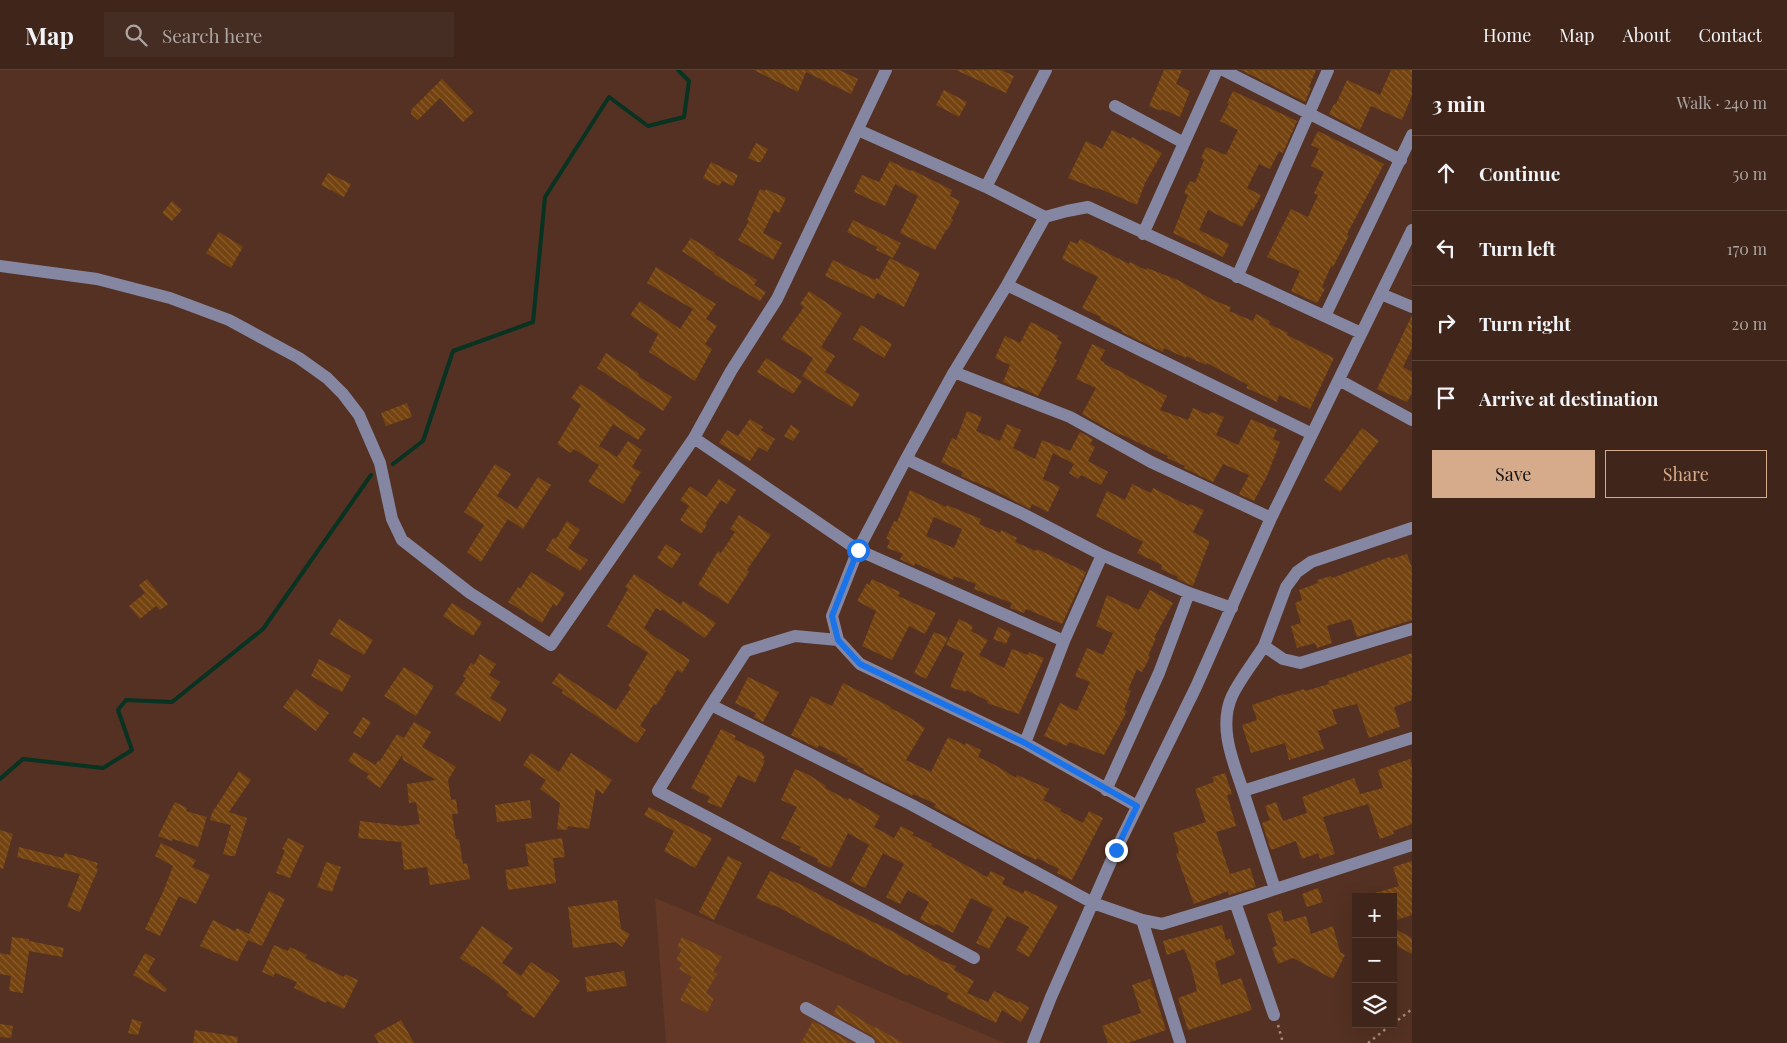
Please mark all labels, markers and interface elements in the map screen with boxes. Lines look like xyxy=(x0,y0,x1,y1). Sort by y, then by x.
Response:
search box xyxy=(104,12,454,57)
text: Map xyxy=(25,19,74,51)
icon: search xyxy=(122,21,150,49)
text: Search here xyxy=(162,22,262,48)
text: Home xyxy=(1483,23,1531,47)
text: Map xyxy=(1559,23,1594,47)
text: About xyxy=(1622,23,1671,47)
text: Contact xyxy=(1699,23,1762,47)
text: 3 min xyxy=(1432,89,1486,117)
text: Walk · 240 m xyxy=(1677,92,1767,113)
icon: ahead xyxy=(1432,159,1460,187)
text: Continue xyxy=(1479,160,1560,186)
text: 50 m xyxy=(1733,163,1767,184)
icon: left xyxy=(1432,234,1460,262)
text: Turn left xyxy=(1479,235,1556,261)
text: 170 m xyxy=(1727,238,1767,259)
icon: right xyxy=(1432,309,1460,337)
text: Turn right xyxy=(1479,310,1571,336)
text: 20 m xyxy=(1732,313,1767,334)
icon: arrive xyxy=(1432,384,1460,412)
text: Arrive at destination xyxy=(1479,385,1659,411)
button: Save xyxy=(1432,450,1595,498)
button: Share xyxy=(1605,450,1767,498)
route start xyxy=(847,539,870,562)
route end xyxy=(1105,839,1128,862)
map controls xyxy=(1352,893,1397,1028)
button: + xyxy=(1352,893,1397,938)
button: − xyxy=(1352,938,1397,983)
button: layers xyxy=(1352,983,1397,1028)

